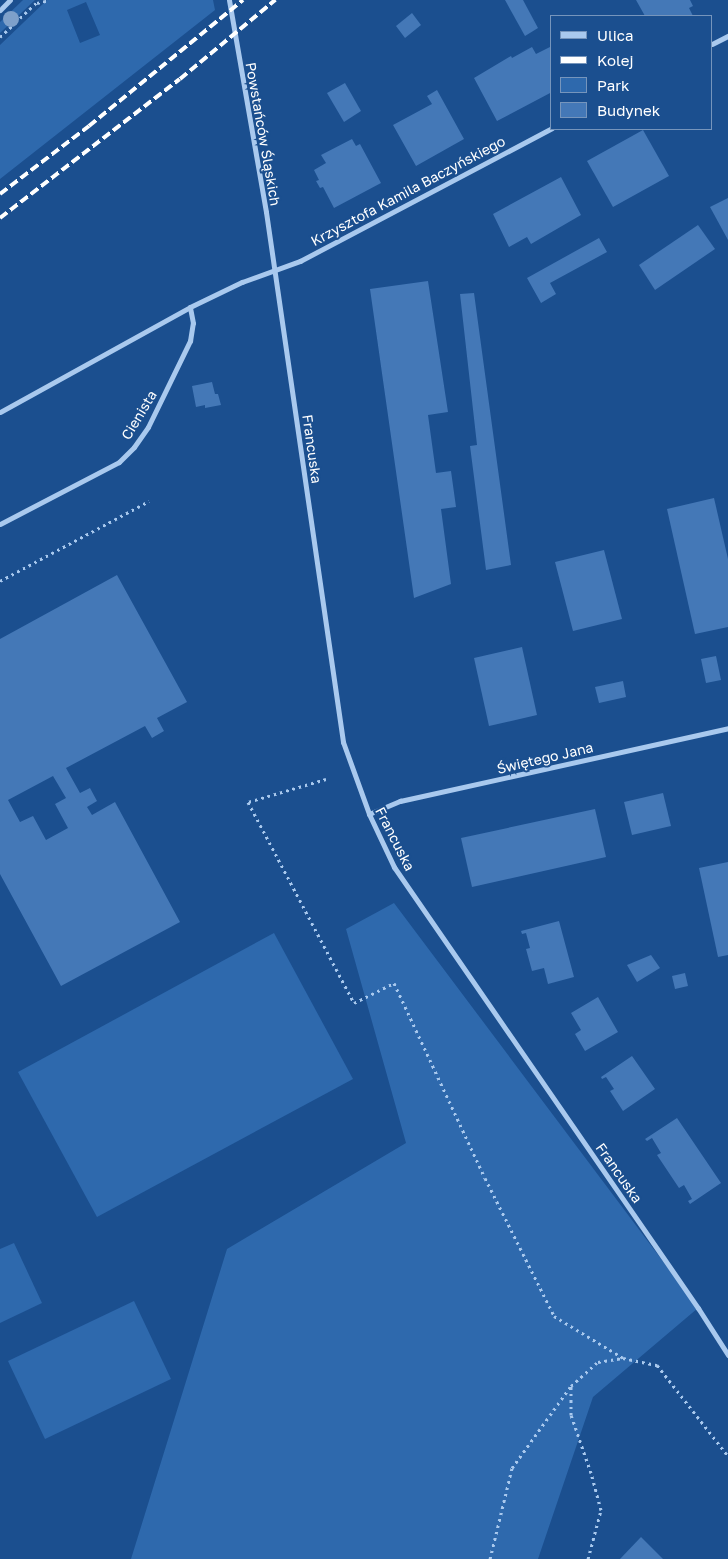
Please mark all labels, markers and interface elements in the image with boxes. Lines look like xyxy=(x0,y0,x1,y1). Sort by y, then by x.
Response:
legend xyxy=(550,15,713,130)
text: Ulica xyxy=(597,26,633,44)
text: Kolej xyxy=(597,51,633,69)
street label: Powstańców Śląskich xyxy=(242,61,284,207)
text: Park xyxy=(597,76,629,94)
text: Budynek xyxy=(597,101,660,119)
street label: Krzysztofa Kamila Baczyńskiego xyxy=(308,132,508,250)
street label: Cienista xyxy=(118,387,160,443)
street label: Francuska xyxy=(299,413,325,485)
street label: Świętego Jana xyxy=(495,739,595,777)
street label: Francuska xyxy=(372,804,418,874)
street label: Francuska xyxy=(592,1140,646,1206)

